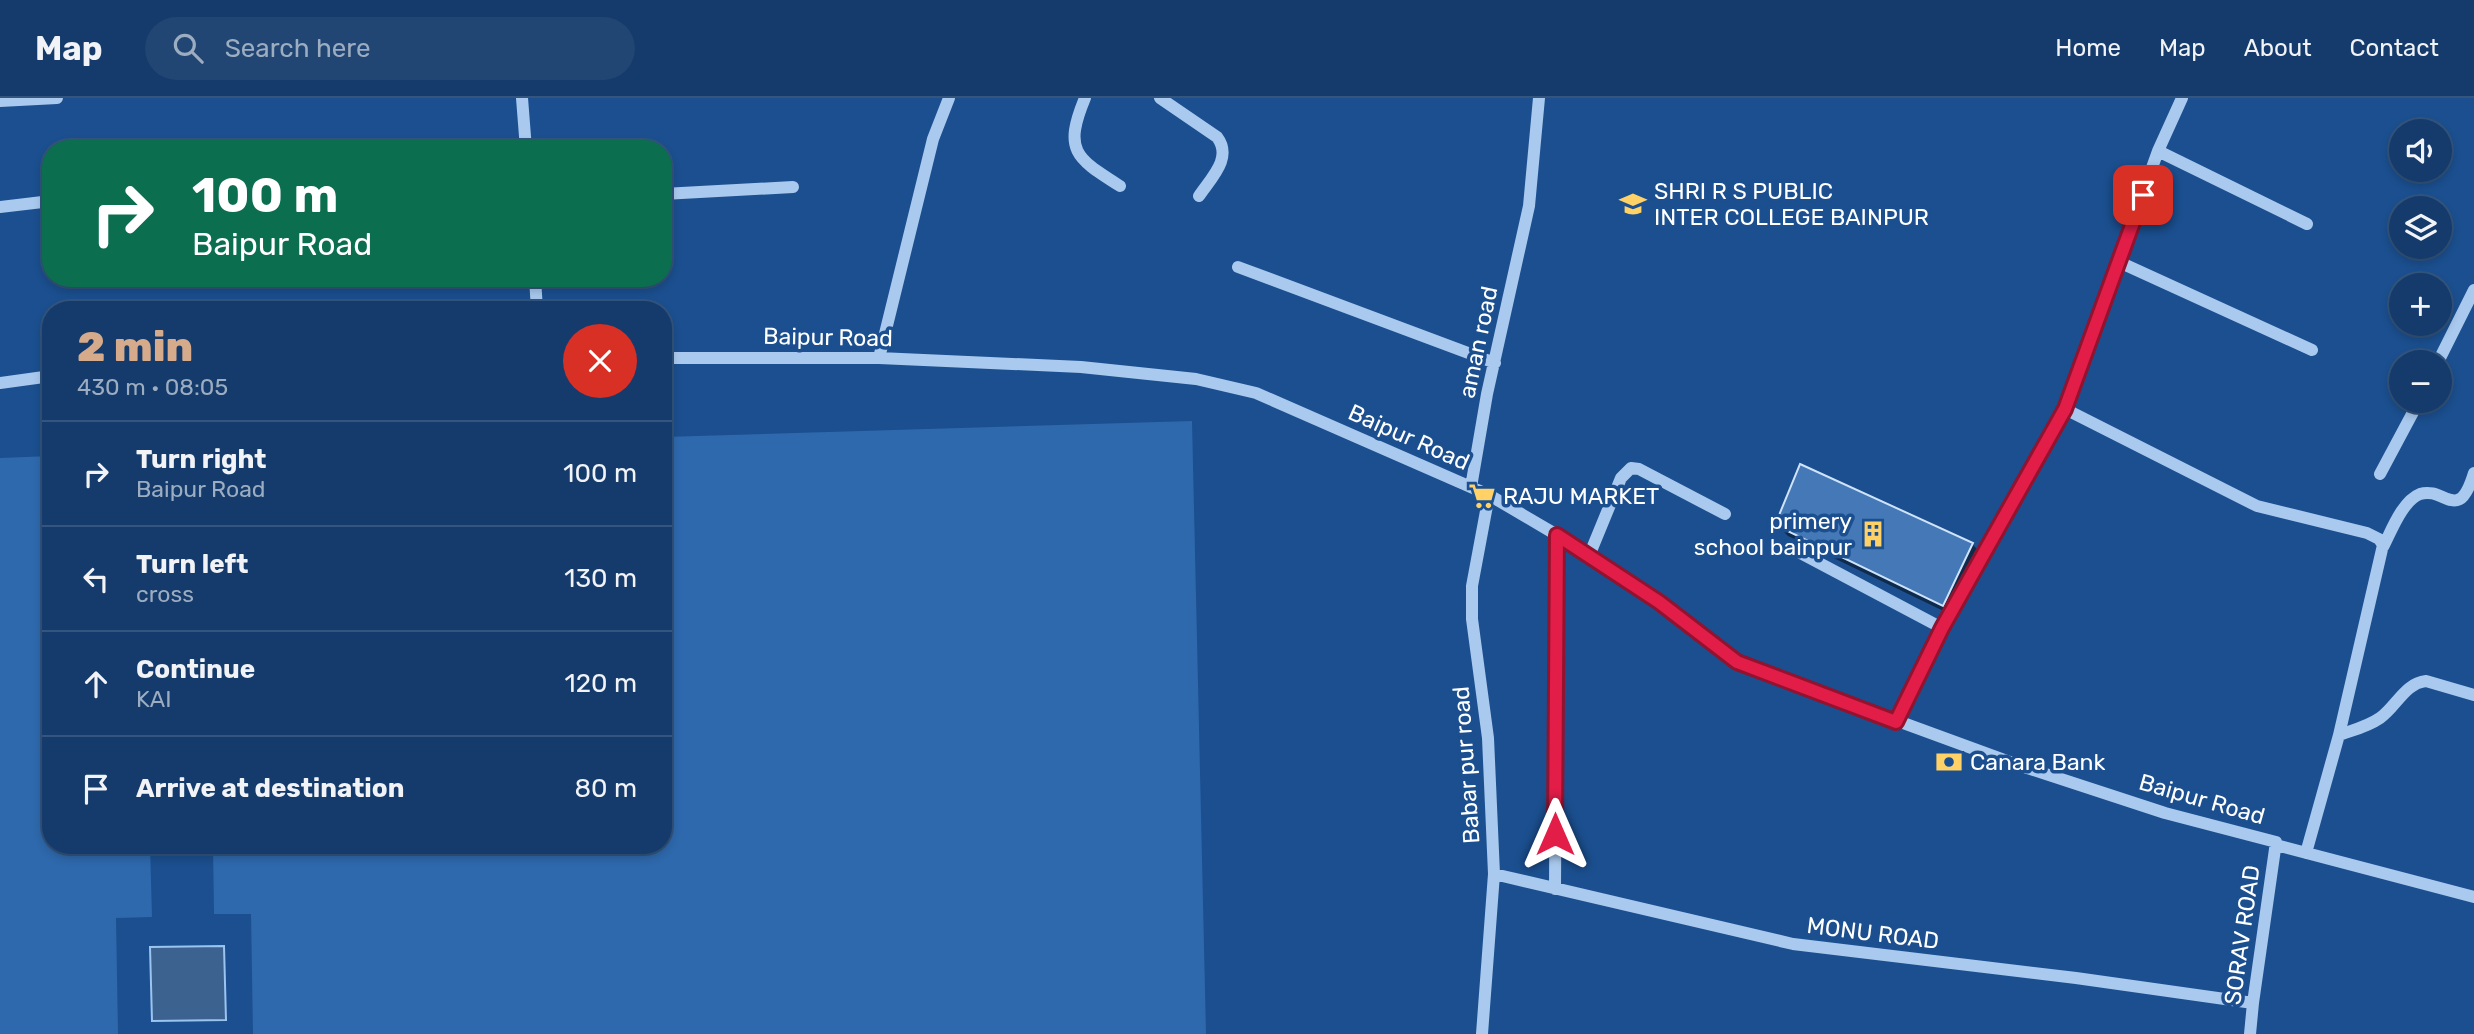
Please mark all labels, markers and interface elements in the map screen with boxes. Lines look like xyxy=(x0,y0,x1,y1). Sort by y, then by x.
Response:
search box xyxy=(145,17,635,80)
text: Map xyxy=(35,29,103,68)
icon: search xyxy=(169,29,207,67)
text: Search here xyxy=(225,33,370,64)
text: Home xyxy=(2055,34,2121,62)
text: Map xyxy=(2159,34,2206,62)
text: About xyxy=(2244,34,2312,62)
text: Contact xyxy=(2350,34,2439,62)
map controls xyxy=(2389,119,2452,413)
button: sound xyxy=(2389,119,2452,182)
pin xyxy=(2113,165,2173,225)
text: 100 m xyxy=(192,166,338,224)
icon: right xyxy=(77,168,168,259)
icon: arrive xyxy=(2124,176,2162,214)
place label: SHRI R S PUBLIC INTER COLLEGE BAINPUR xyxy=(1654,177,1929,231)
school or university icon: SHRI R S PUBLIC INTER COLLEGE BAINPUR xyxy=(1618,189,1648,219)
button: layers xyxy=(2389,196,2452,259)
text: Baipur Road xyxy=(192,225,372,263)
button: + xyxy=(2389,273,2452,336)
street label: aman road xyxy=(1453,284,1503,400)
text: 2 min xyxy=(77,322,193,372)
street label: Baipur Road xyxy=(763,322,893,352)
button: close xyxy=(563,324,637,398)
button: − xyxy=(2389,350,2452,413)
text: 430 m · 08:05 xyxy=(77,373,228,401)
street label: Baipur Road xyxy=(1344,398,1474,476)
text: Turn right xyxy=(136,444,266,475)
icon: right xyxy=(77,455,115,493)
text: 100 m xyxy=(563,458,637,489)
text: Baipur Road xyxy=(136,475,266,503)
supermarket icon: RAJU MARKET xyxy=(1467,481,1497,511)
place label: RAJU MARKET xyxy=(1503,482,1659,510)
place label: primery school bainpur xyxy=(1694,507,1852,561)
building icon: primery school bainpur xyxy=(1858,519,1888,549)
text: Turn left xyxy=(136,549,248,580)
icon: left xyxy=(77,560,115,598)
text: 130 m xyxy=(564,563,637,594)
text: cross xyxy=(136,580,194,608)
text: Continue xyxy=(136,654,255,685)
icon: ahead xyxy=(77,665,115,703)
text: 120 m xyxy=(565,668,637,699)
text: KAI xyxy=(136,685,172,713)
street label: Babar pur road xyxy=(1447,685,1485,845)
bank icon: Canara Bank xyxy=(1934,747,1964,777)
place label: Canara Bank xyxy=(1970,748,2106,776)
street label: Baipur Road xyxy=(2136,768,2268,830)
icon: arrive xyxy=(77,770,115,808)
text: Arrive at destination xyxy=(136,773,404,804)
text: 80 m xyxy=(574,773,637,804)
position arrow xyxy=(1518,797,1592,871)
street label: SORAV ROAD xyxy=(2218,863,2266,1007)
street label: MONU ROAD xyxy=(1805,911,1941,955)

